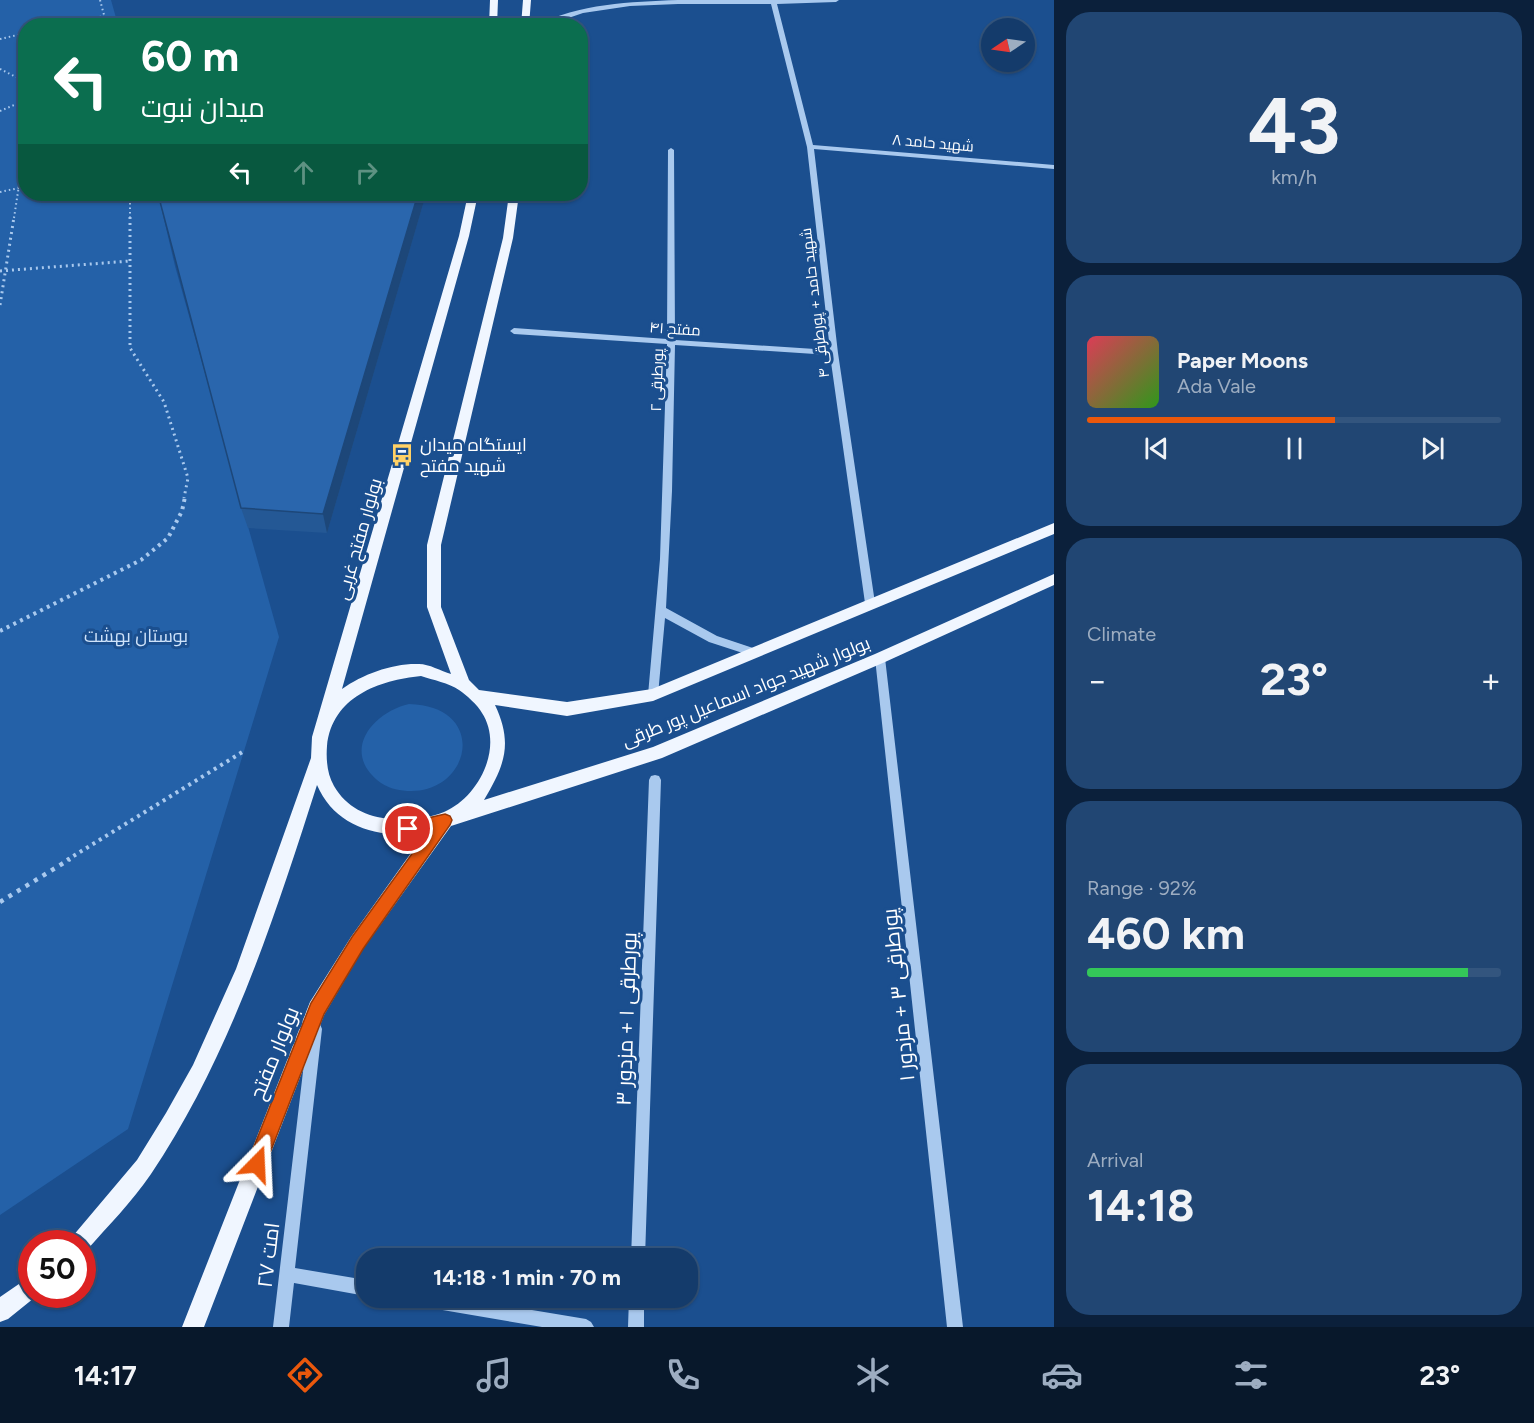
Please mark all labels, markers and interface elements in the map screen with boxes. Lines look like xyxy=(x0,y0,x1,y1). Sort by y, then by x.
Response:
north arrow xyxy=(981,18,1035,72)
map controls xyxy=(981,18,1035,72)
text: 60 m xyxy=(141,31,239,82)
icon: left xyxy=(42,42,120,120)
text: 43 xyxy=(1248,79,1340,173)
text: میدان نبوت xyxy=(141,91,265,124)
street label: شهید حامد ۸ xyxy=(891,130,975,157)
icon: left xyxy=(224,156,257,189)
icon: ahead xyxy=(287,156,320,189)
icon: right xyxy=(350,156,383,189)
text: km/h xyxy=(1271,165,1317,189)
street label: شهید حامد + پورطرقی ۴ xyxy=(797,227,834,379)
street label: مفتح ۴۱ xyxy=(649,318,701,342)
text: Paper Moons xyxy=(1177,347,1308,374)
street label: پورطرقی ۲ xyxy=(647,348,668,412)
text: Ada Vale xyxy=(1177,374,1256,398)
icon: previous xyxy=(1140,432,1173,465)
icon: pause xyxy=(1278,432,1311,465)
icon: next xyxy=(1416,432,1449,465)
place label: ایستگاه میدان شهید مفتح xyxy=(420,434,527,478)
bus stop icon: ایستگاه میدان شهید مفتح xyxy=(389,442,415,468)
street label: بولوار مفتح غربی xyxy=(331,476,388,603)
text: Climate xyxy=(1087,622,1156,646)
park label: بوستان بهشت xyxy=(84,625,188,647)
street label: بولوار شهید جواد اسماعیل پور طرقی xyxy=(619,632,874,753)
text: 23° xyxy=(1260,652,1328,706)
text: − xyxy=(1087,661,1108,700)
text: + xyxy=(1480,661,1501,700)
pin xyxy=(382,803,433,854)
icon: arrive xyxy=(391,812,424,845)
text: Range · 92% xyxy=(1087,876,1197,900)
text: 460 km xyxy=(1087,906,1245,960)
street label: پورطرقی ۳ + مزدور ۱ xyxy=(876,907,922,1083)
street label: پورطرقی ۱ + مزدور ۳ xyxy=(610,931,644,1106)
street label: بولوار مفتح xyxy=(244,1003,306,1104)
position arrow xyxy=(225,1132,289,1196)
text: Arrival xyxy=(1087,1148,1143,1172)
text: 14:18 xyxy=(1087,1178,1195,1232)
street label: امت ۲۷ xyxy=(252,1221,284,1289)
speed limit sign: 50 xyxy=(18,1230,96,1308)
text: 14:18 · 1 min · 70 m xyxy=(433,1264,621,1291)
icon: directions xyxy=(284,1354,326,1396)
icon: music xyxy=(473,1354,515,1396)
icon: phone xyxy=(662,1354,704,1396)
icon: climate xyxy=(852,1354,894,1396)
icon: car xyxy=(1041,1354,1083,1396)
icon: filters xyxy=(1230,1354,1272,1396)
text: 14:17 xyxy=(74,1359,137,1392)
text: 23° xyxy=(1419,1359,1460,1392)

